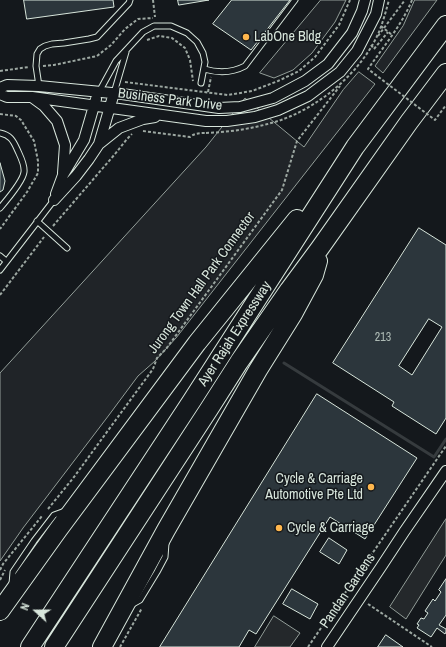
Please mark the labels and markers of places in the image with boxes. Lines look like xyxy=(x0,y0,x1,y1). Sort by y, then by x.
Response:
place label: LabOne Bldg xyxy=(254,29,321,45)
marker: LabOne Bldg xyxy=(241,32,251,42)
place label: Cycle & Carriage Automotive Pte Ltd xyxy=(265,471,363,504)
marker: Cycle & Carriage Automotive Pte Ltd xyxy=(366,482,376,492)
place label: Cycle & Carriage xyxy=(287,520,374,536)
marker: Cycle & Carriage xyxy=(274,523,284,533)

